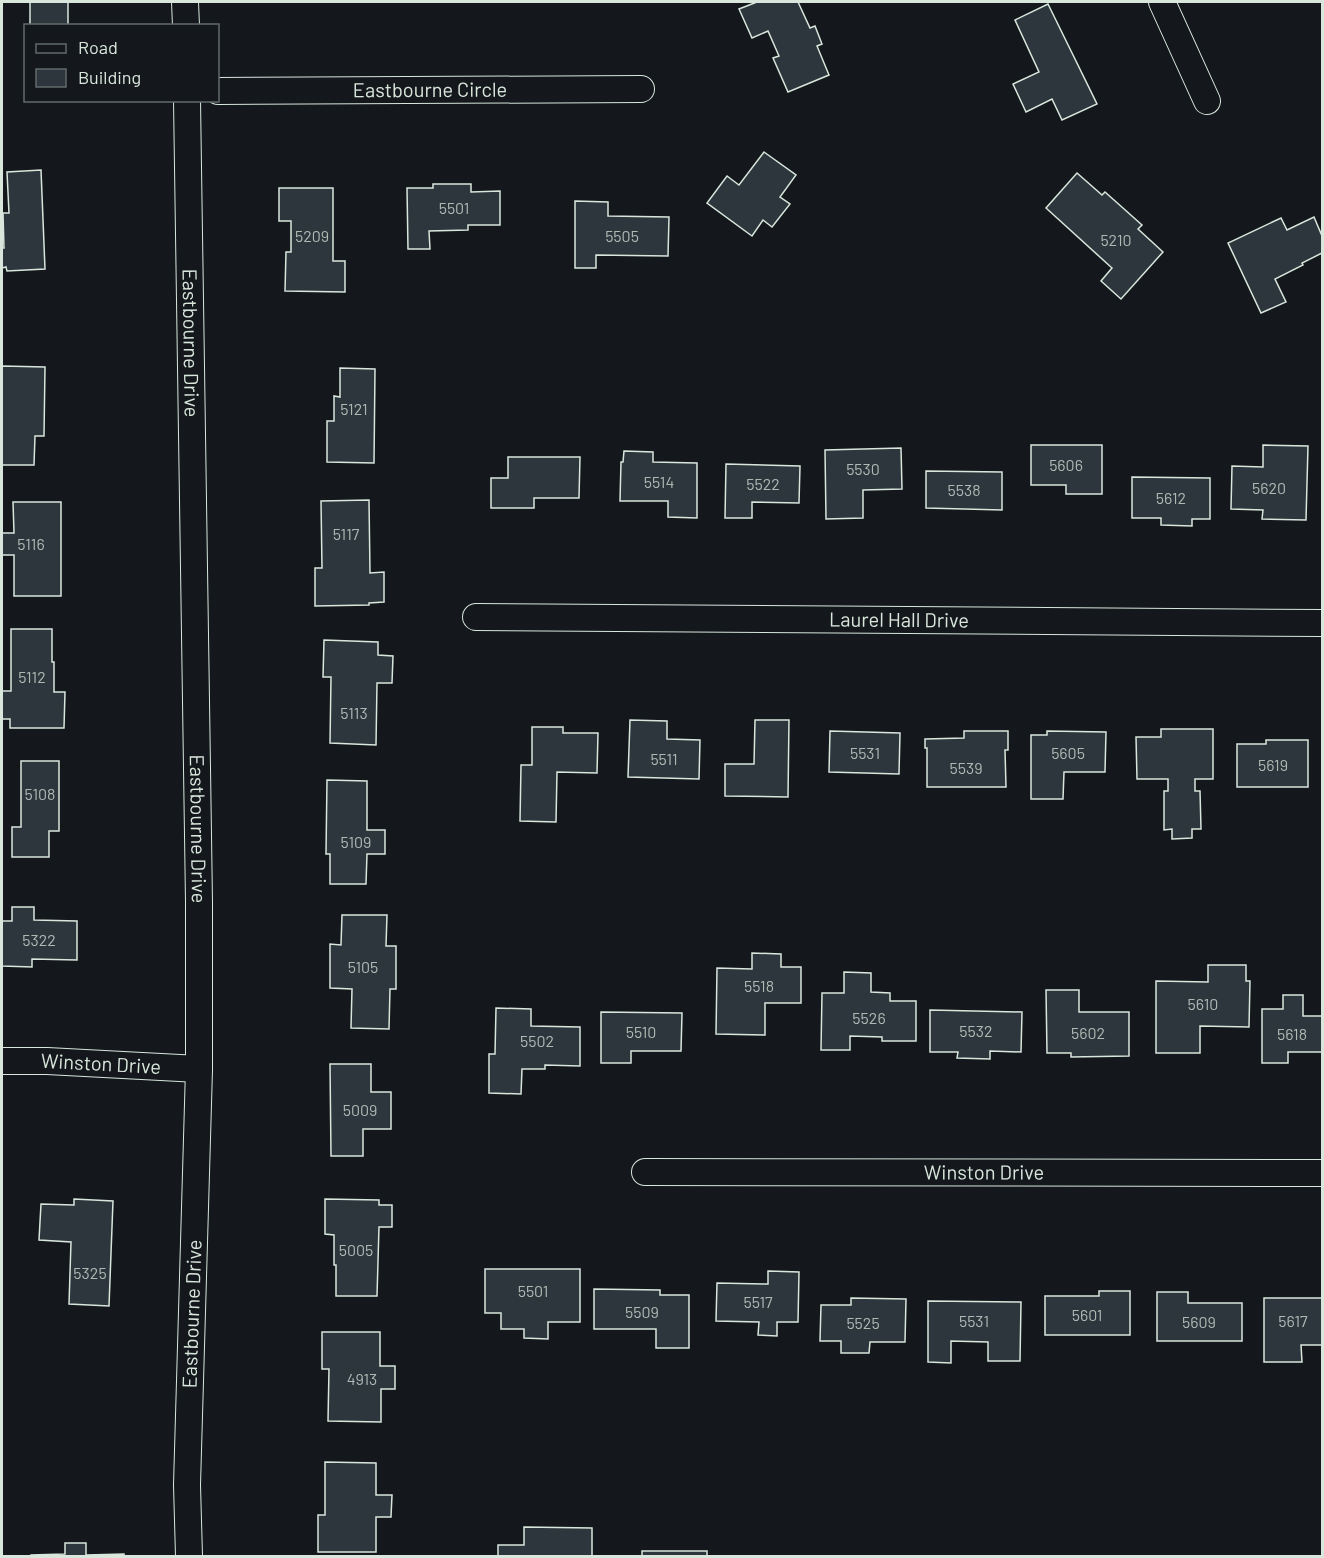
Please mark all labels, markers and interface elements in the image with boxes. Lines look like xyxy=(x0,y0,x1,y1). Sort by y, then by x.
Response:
legend xyxy=(24,24,219,102)
text: Road xyxy=(78,36,118,58)
text: Building xyxy=(78,66,141,88)
street label: Eastbourne Circle xyxy=(353,77,507,101)
house number: 5501 xyxy=(439,198,469,217)
house number: 5209 xyxy=(295,226,329,245)
house number: 5505 xyxy=(605,226,639,245)
house number: 5210 xyxy=(1100,230,1132,249)
street label: Eastbourne Drive xyxy=(179,268,205,418)
house number: 5121 xyxy=(340,399,368,418)
house number: 5606 xyxy=(1049,455,1083,474)
house number: 5530 xyxy=(846,459,880,478)
house number: 5514 xyxy=(644,472,674,491)
house number: 5522 xyxy=(746,474,780,493)
house number: 5620 xyxy=(1252,478,1286,497)
house number: 5538 xyxy=(947,480,981,499)
house number: 5612 xyxy=(1156,488,1186,507)
house number: 5117 xyxy=(333,524,360,543)
house number: 5116 xyxy=(17,534,45,553)
street label: Laurel Hall Drive xyxy=(829,607,969,631)
house number: 5112 xyxy=(18,667,46,686)
house number: 5113 xyxy=(340,703,368,722)
house number: 5531 xyxy=(850,743,880,762)
house number: 5605 xyxy=(1051,743,1085,762)
house number: 5511 xyxy=(650,749,678,768)
street label: Eastbourne Drive xyxy=(186,754,212,904)
house number: 5619 xyxy=(1258,755,1288,774)
house number: 5539 xyxy=(949,758,983,777)
house number: 5108 xyxy=(25,784,55,803)
house number: 5109 xyxy=(341,832,371,851)
house number: 5322 xyxy=(22,930,56,949)
house number: 5105 xyxy=(348,957,378,976)
house number: 5518 xyxy=(744,976,774,995)
house number: 5610 xyxy=(1188,994,1218,1013)
house number: 5526 xyxy=(852,1008,886,1027)
house number: 5532 xyxy=(959,1021,993,1040)
house number: 5510 xyxy=(626,1022,656,1041)
house number: 5602 xyxy=(1071,1023,1105,1042)
house number: 5618 xyxy=(1277,1024,1307,1043)
house number: 5502 xyxy=(520,1031,554,1050)
street label: Winston Drive xyxy=(40,1048,162,1078)
house number: 5009 xyxy=(343,1100,377,1119)
street label: Winston Drive xyxy=(924,1159,1044,1184)
street label: Eastbourne Drive xyxy=(176,1239,206,1389)
house number: 5005 xyxy=(339,1240,373,1259)
house number: 5325 xyxy=(73,1263,107,1282)
house number: 5501 xyxy=(518,1281,548,1300)
house number: 5517 xyxy=(743,1292,773,1311)
house number: 5509 xyxy=(625,1302,659,1321)
house number: 5601 xyxy=(1072,1305,1102,1324)
house number: 5531 xyxy=(959,1311,989,1330)
house number: 5617 xyxy=(1278,1311,1308,1330)
house number: 5609 xyxy=(1182,1312,1216,1331)
house number: 5525 xyxy=(846,1313,880,1332)
house number: 4913 xyxy=(347,1369,377,1388)

